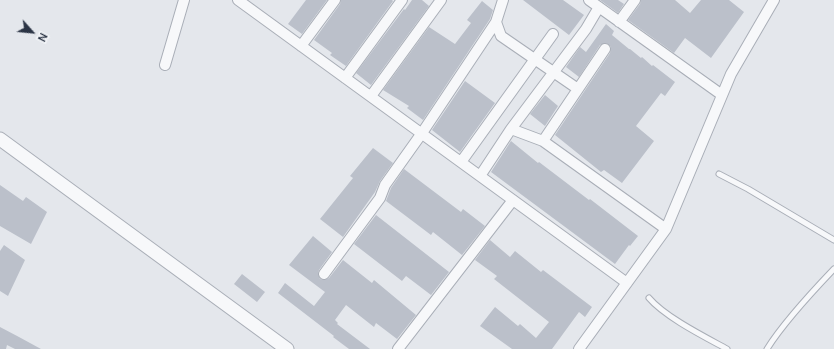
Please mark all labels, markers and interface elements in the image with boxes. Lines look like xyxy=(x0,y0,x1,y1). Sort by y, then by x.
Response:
north arrow xyxy=(12,12,52,52)
text: N xyxy=(35,31,52,45)

